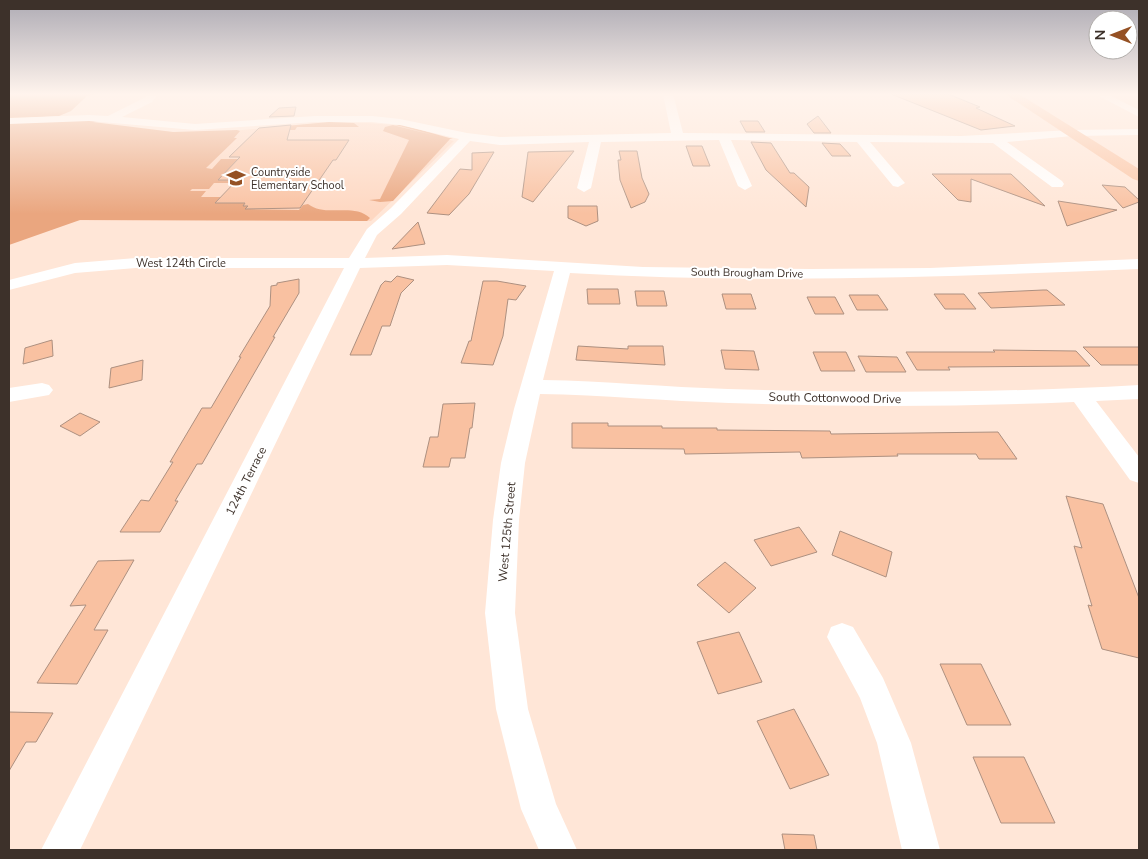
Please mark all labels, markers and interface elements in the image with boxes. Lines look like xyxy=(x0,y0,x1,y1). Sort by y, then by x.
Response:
north arrow xyxy=(1088,10,1138,60)
text: N xyxy=(1091,30,1110,40)
place label: Countryside Elementary School xyxy=(251,165,345,193)
school or university icon: Countryside Elementary School xyxy=(225,167,247,189)
street label: West 124th Circle xyxy=(136,256,226,271)
street label: South Brougham Drive xyxy=(691,265,803,281)
street label: South Cottonwood Drive xyxy=(769,389,901,407)
street label: 124th Terrace xyxy=(222,444,270,518)
street label: West 125th Street xyxy=(495,481,519,583)

